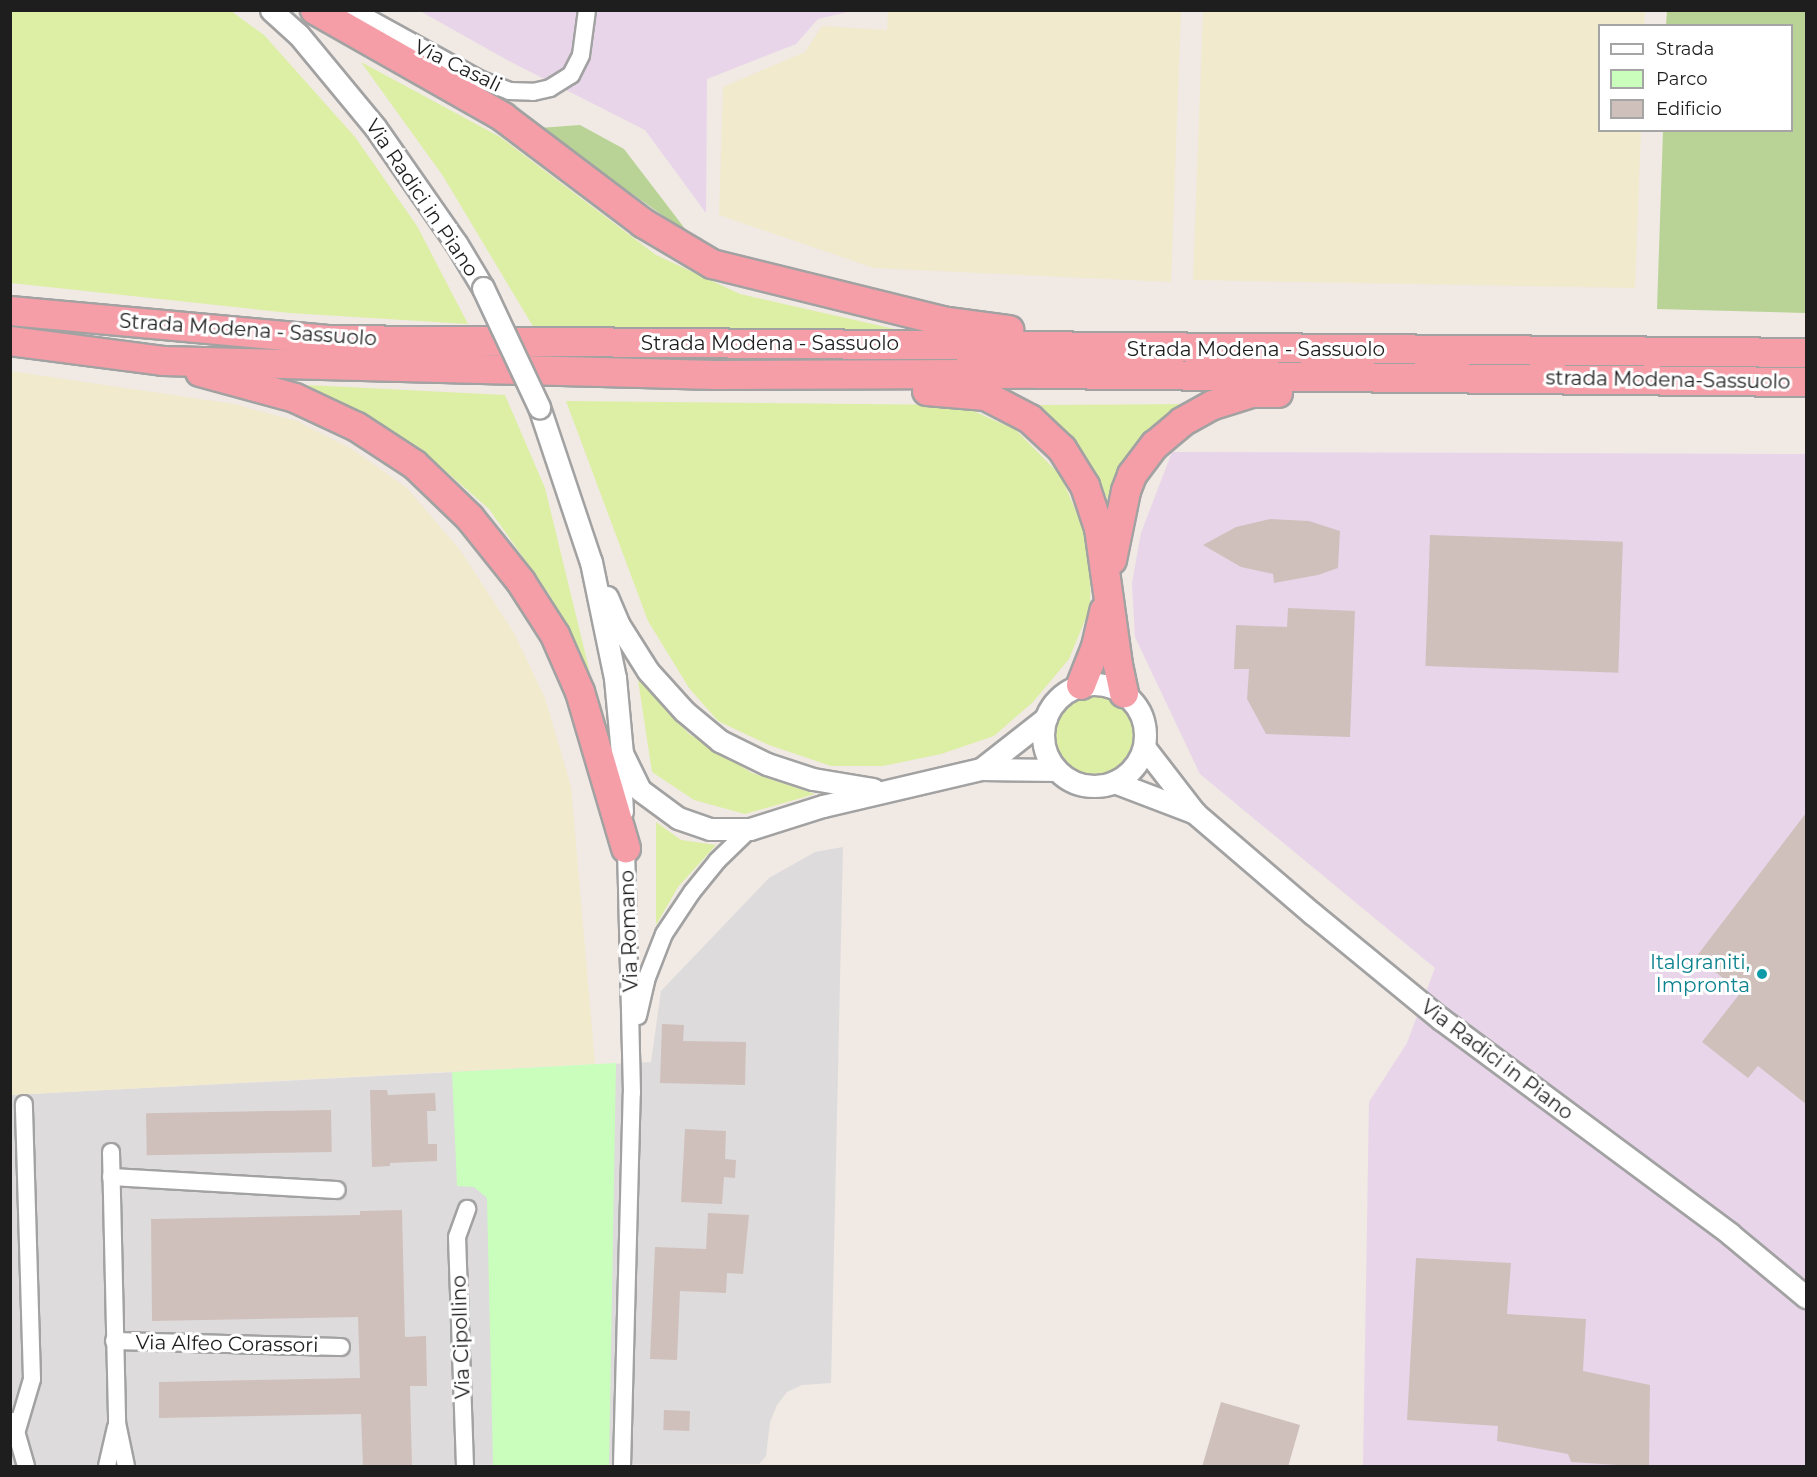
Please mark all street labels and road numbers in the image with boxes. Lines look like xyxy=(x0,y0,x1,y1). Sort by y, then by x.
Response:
street label: Via Casali xyxy=(410,35,506,97)
street label: Via Radici in Piano xyxy=(360,115,484,281)
street label: Strada Modena - Sassuolo xyxy=(118,309,378,351)
street label: Strada Modena - Sassuolo xyxy=(641,331,899,355)
street label: Strada Modena - Sassuolo xyxy=(1127,337,1385,361)
street label: strada Modena-Sassuolo xyxy=(1545,366,1791,394)
street label: Via Romano xyxy=(615,870,643,992)
street label: Via Radici in Piano xyxy=(1416,995,1578,1125)
street label: Via Cipollino xyxy=(447,1275,475,1399)
street label: Via Alfeo Corassori xyxy=(135,1330,319,1358)

